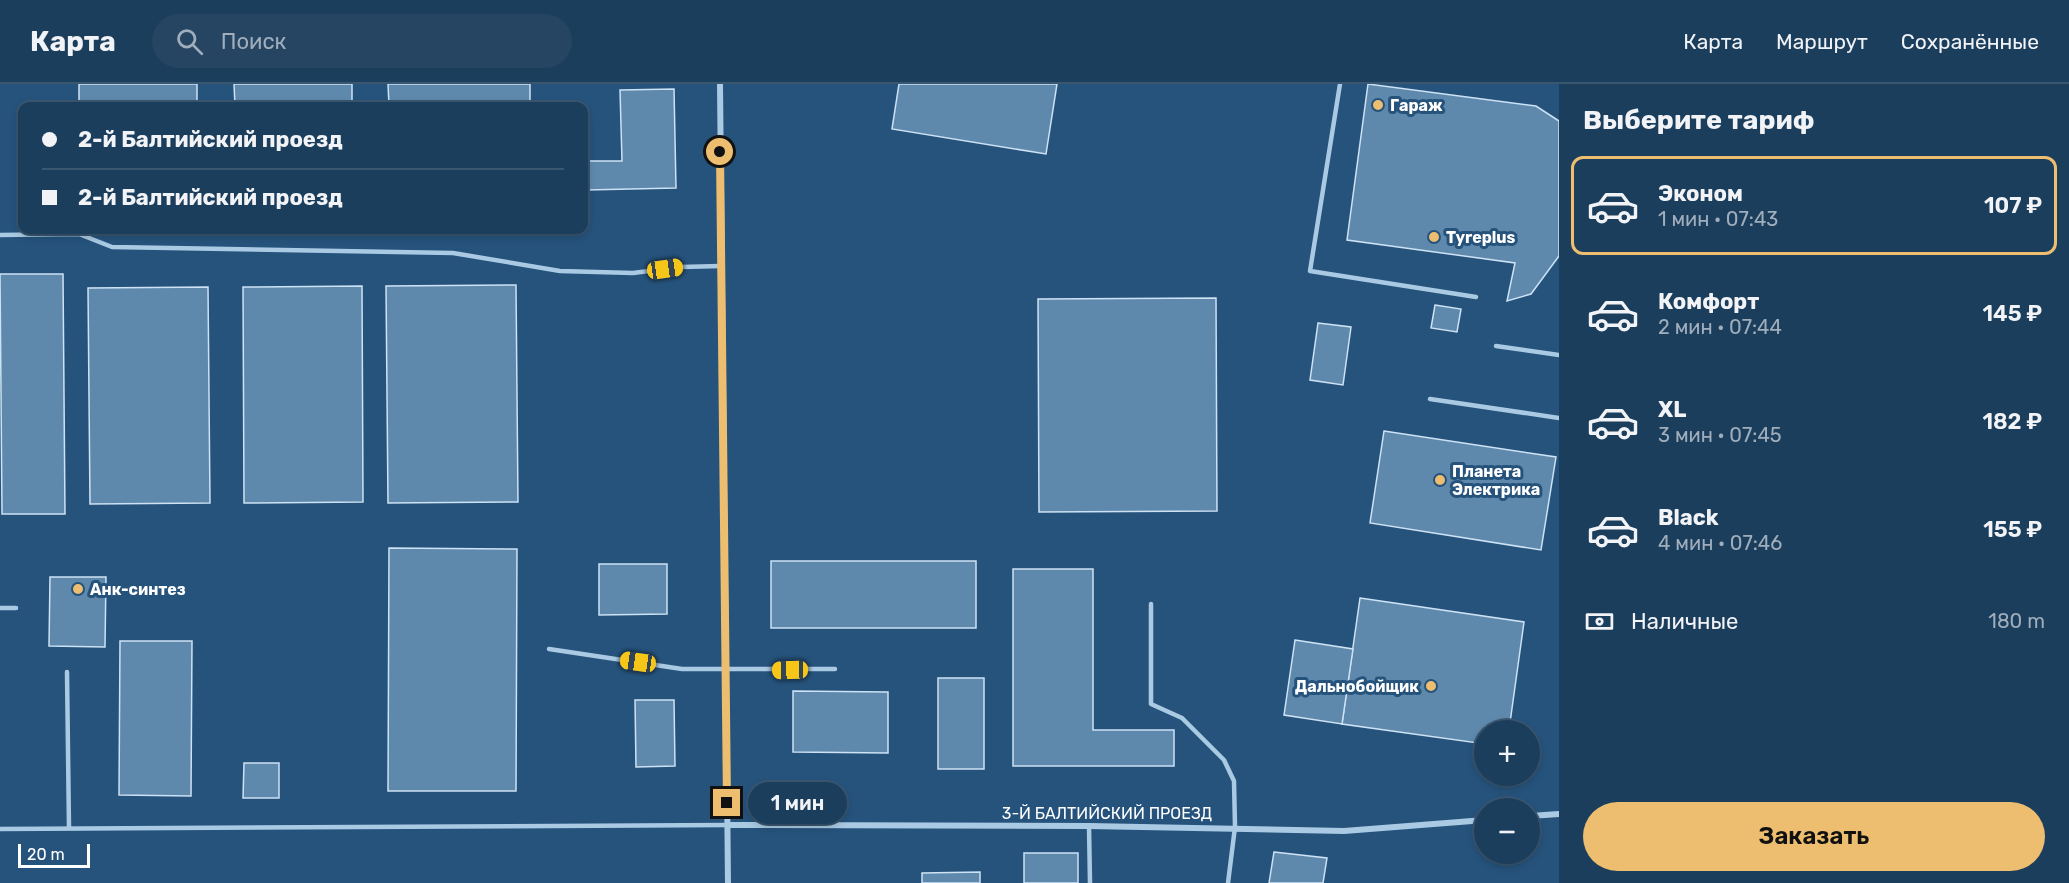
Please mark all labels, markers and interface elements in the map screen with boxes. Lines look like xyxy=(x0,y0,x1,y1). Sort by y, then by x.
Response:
search box xyxy=(152,14,572,68)
text: Карта xyxy=(30,25,116,58)
icon: search xyxy=(173,25,206,58)
text: Поиск xyxy=(221,28,286,55)
text: Карта xyxy=(1683,29,1743,54)
text: Маршрут xyxy=(1776,29,1868,54)
text: Сохранённые xyxy=(1901,29,2039,54)
place label: Гараж xyxy=(1390,96,1443,115)
marker: Гараж xyxy=(1371,98,1385,112)
text: Выберите тариф xyxy=(1583,104,1814,136)
text: 2-й Балтийский проезд xyxy=(78,126,343,153)
route start xyxy=(706,138,733,165)
icon: car xyxy=(1586,179,1640,233)
text: Эконом xyxy=(1658,180,1743,207)
text: 2-й Балтийский проезд xyxy=(78,184,343,211)
text: 107 ₽ xyxy=(1984,192,2042,219)
text: 1 мин · 07:43 xyxy=(1658,207,1778,231)
place label: Tyreplus xyxy=(1446,228,1516,247)
marker: Tyreplus xyxy=(1427,230,1441,244)
car xyxy=(646,258,684,280)
icon: car xyxy=(1586,287,1640,341)
text: Комфорт xyxy=(1658,288,1759,315)
text: 145 ₽ xyxy=(1982,300,2042,327)
text: 2 мин · 07:44 xyxy=(1658,315,1782,339)
icon: car xyxy=(1586,395,1640,449)
text: XL xyxy=(1658,396,1686,423)
text: 182 ₽ xyxy=(1982,408,2042,435)
text: 3 мин · 07:45 xyxy=(1658,423,1782,447)
place label: Планета Электрика xyxy=(1452,462,1540,499)
marker: Планета Электрика xyxy=(1433,473,1447,487)
icon: car xyxy=(1586,503,1640,557)
text: Black xyxy=(1658,504,1719,531)
text: 155 ₽ xyxy=(1983,516,2042,543)
text: 4 мин · 07:46 xyxy=(1658,531,1782,555)
place label: Анк-синтез xyxy=(90,580,186,599)
marker: Анк-синтез xyxy=(71,582,85,596)
icon: cash xyxy=(1583,605,1616,638)
text: Наличные xyxy=(1631,608,1738,635)
text: 180 m xyxy=(1988,609,2045,633)
car xyxy=(619,651,657,673)
car xyxy=(772,661,808,679)
place label: Дальнобойщик xyxy=(1295,677,1419,696)
marker: Дальнобойщик xyxy=(1424,679,1438,693)
map controls xyxy=(1474,720,1540,864)
button: + xyxy=(1474,720,1540,786)
callout: 1 мин xyxy=(748,782,847,824)
route end xyxy=(713,789,740,816)
text: 1 мин xyxy=(771,791,824,815)
button: − xyxy=(1474,798,1540,864)
button: Заказать xyxy=(1583,802,2045,871)
street label: 3-Й БАЛТИЙСКИЙ ПРОЕЗД xyxy=(1002,804,1212,823)
scale bar xyxy=(18,841,90,868)
text: 20 m xyxy=(27,845,65,864)

